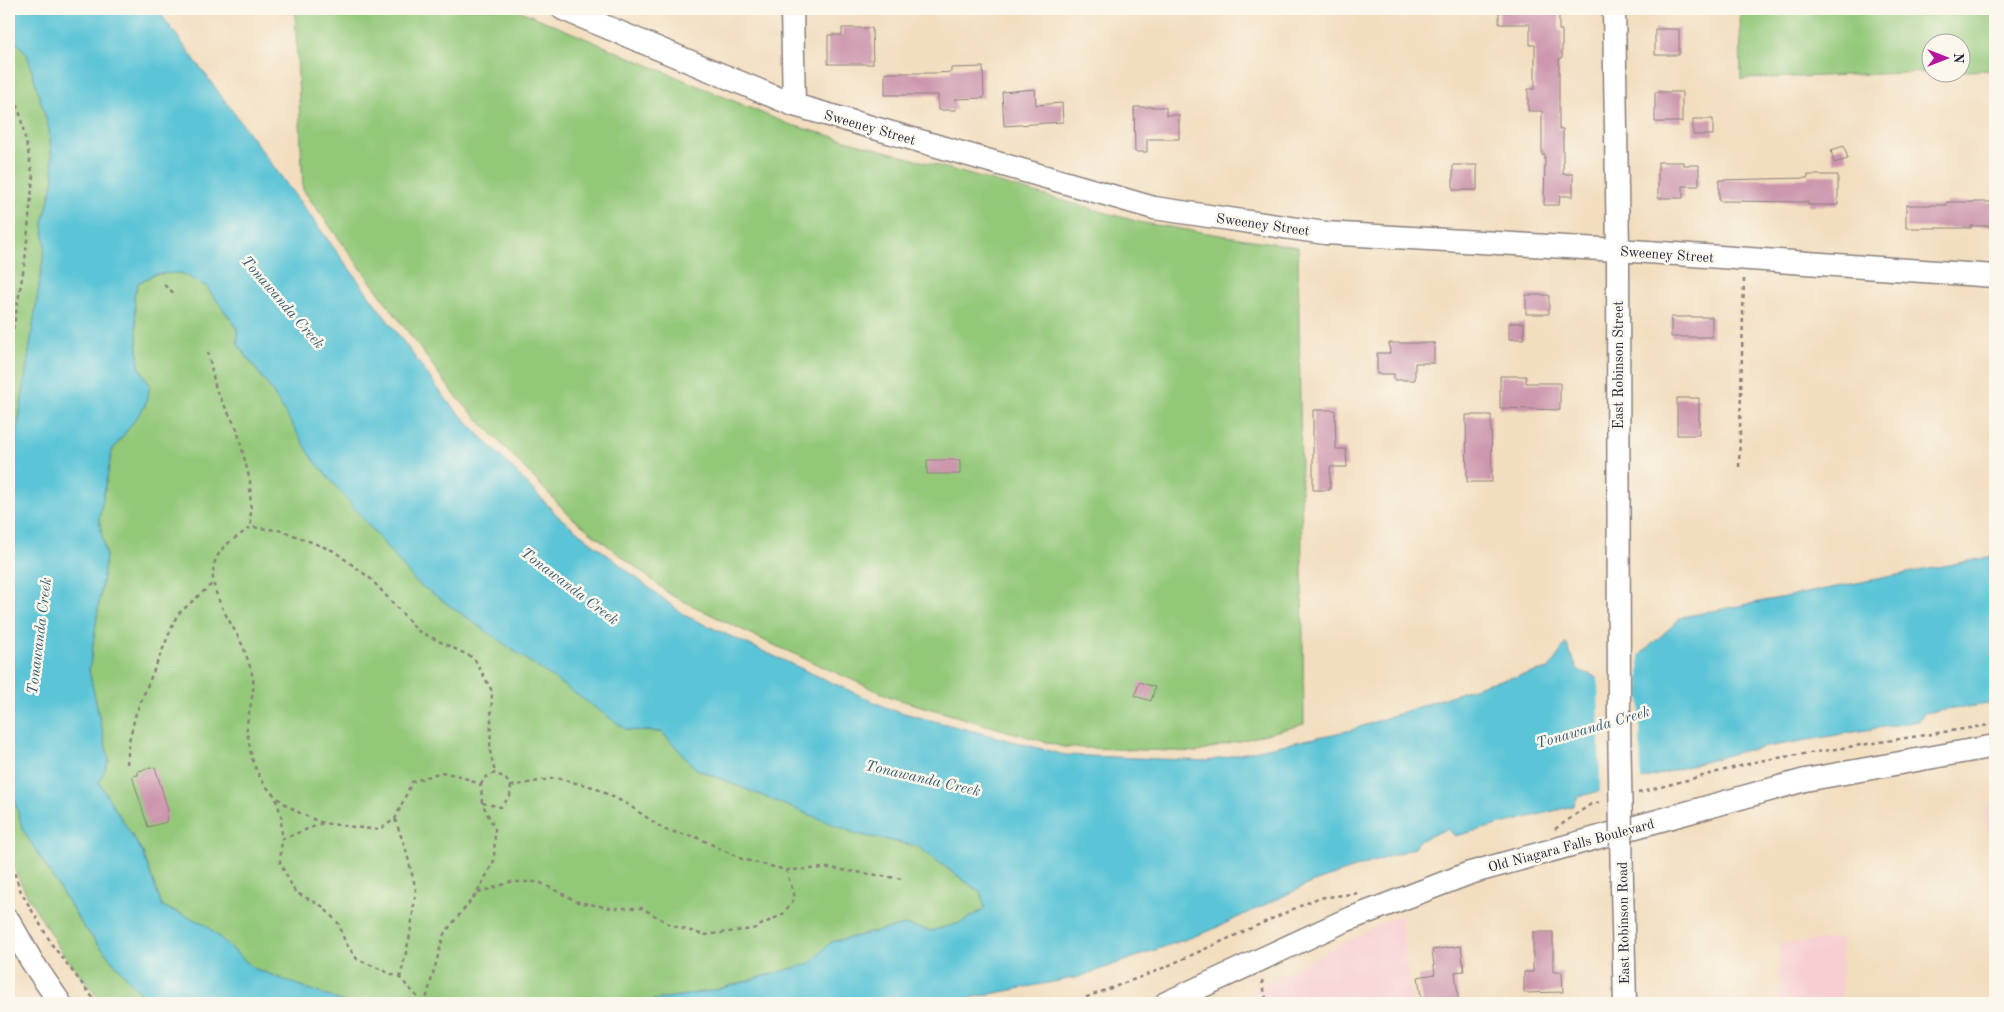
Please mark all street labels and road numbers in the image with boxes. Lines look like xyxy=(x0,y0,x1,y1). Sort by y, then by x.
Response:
street label: Sweeney Street xyxy=(823,108,917,148)
street label: Sweeney Street xyxy=(1215,212,1311,238)
street label: Sweeney Street xyxy=(1619,245,1714,265)
street label: East Robinson Street xyxy=(1612,301,1626,429)
street label: Old Niagara Falls Boulevard xyxy=(1487,817,1656,875)
street label: East Robinson Road xyxy=(1616,862,1632,984)

